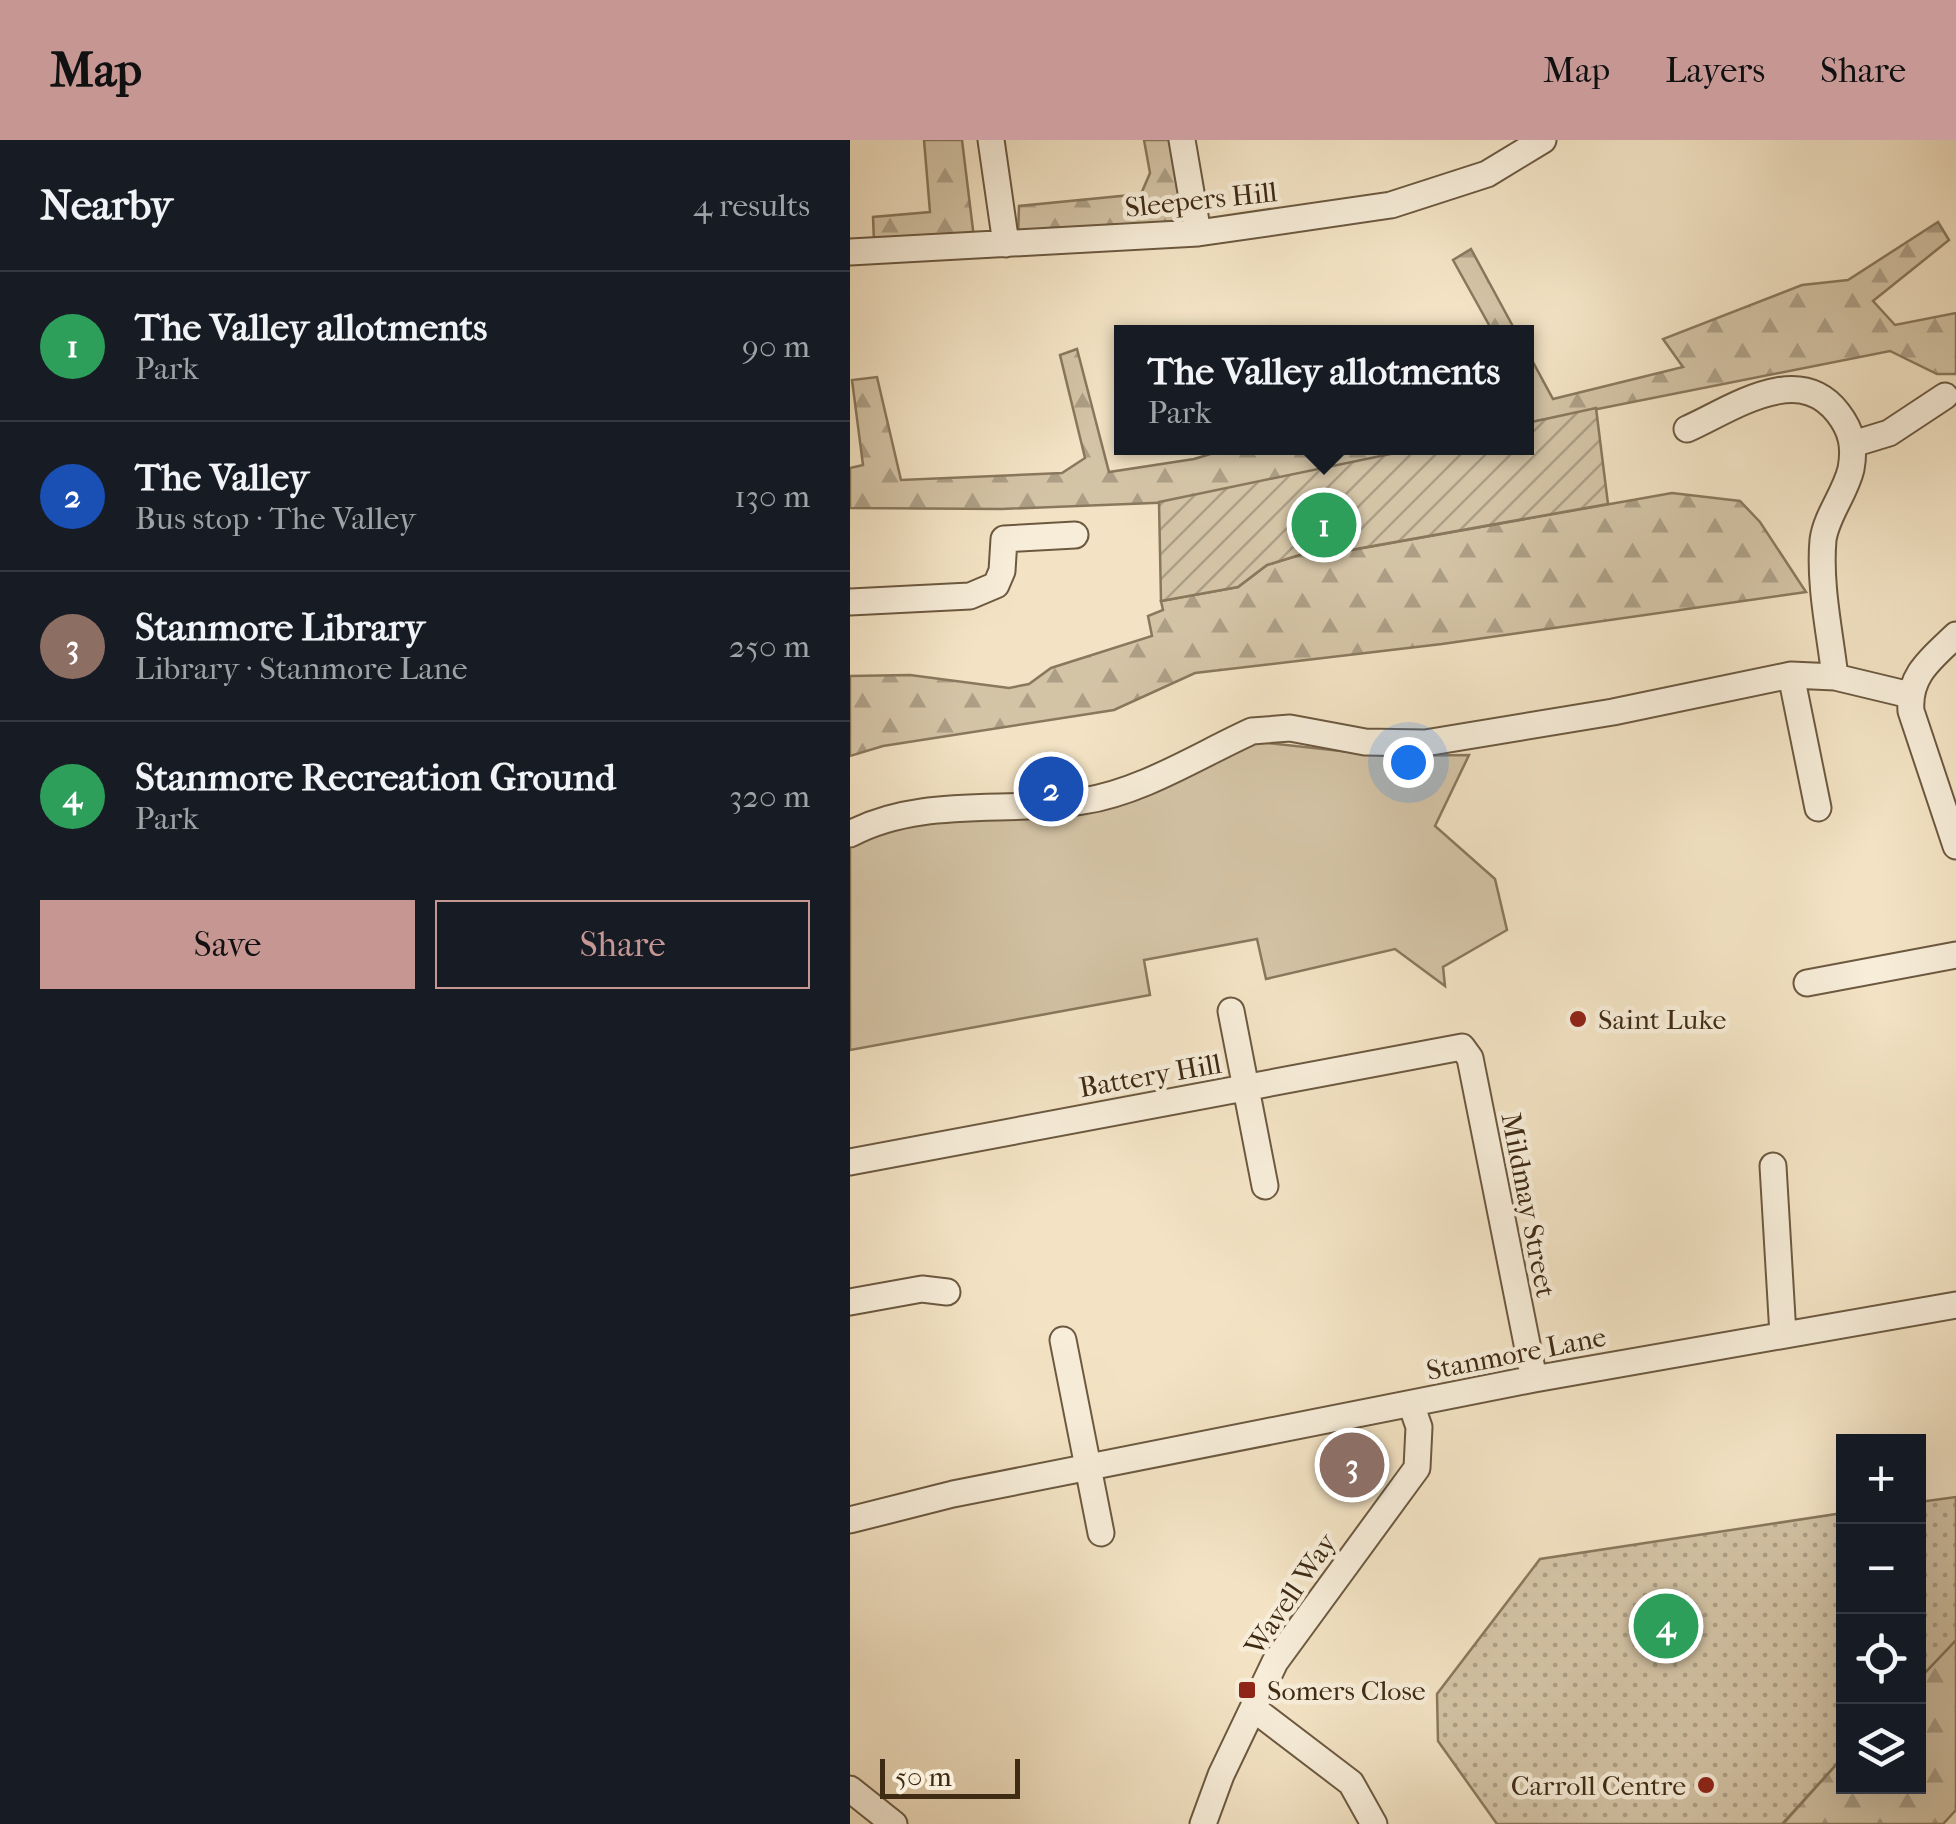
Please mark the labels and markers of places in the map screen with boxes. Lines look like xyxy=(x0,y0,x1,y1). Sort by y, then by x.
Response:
pin: 1 xyxy=(1292,488,1356,562)
pin: 2 xyxy=(1018,752,1084,826)
place label: Saint Luke xyxy=(1598,1003,1726,1036)
marker: Saint Luke xyxy=(1567,1008,1589,1030)
pin: 3 xyxy=(1320,1428,1384,1502)
pin: 4 xyxy=(1634,1588,1698,1664)
place label: Somers Close xyxy=(1267,1674,1426,1707)
marker: Somers Close xyxy=(1236,1679,1258,1701)
place label: Carroll Centre xyxy=(1511,1769,1686,1802)
marker: Carroll Centre xyxy=(1695,1774,1717,1796)

